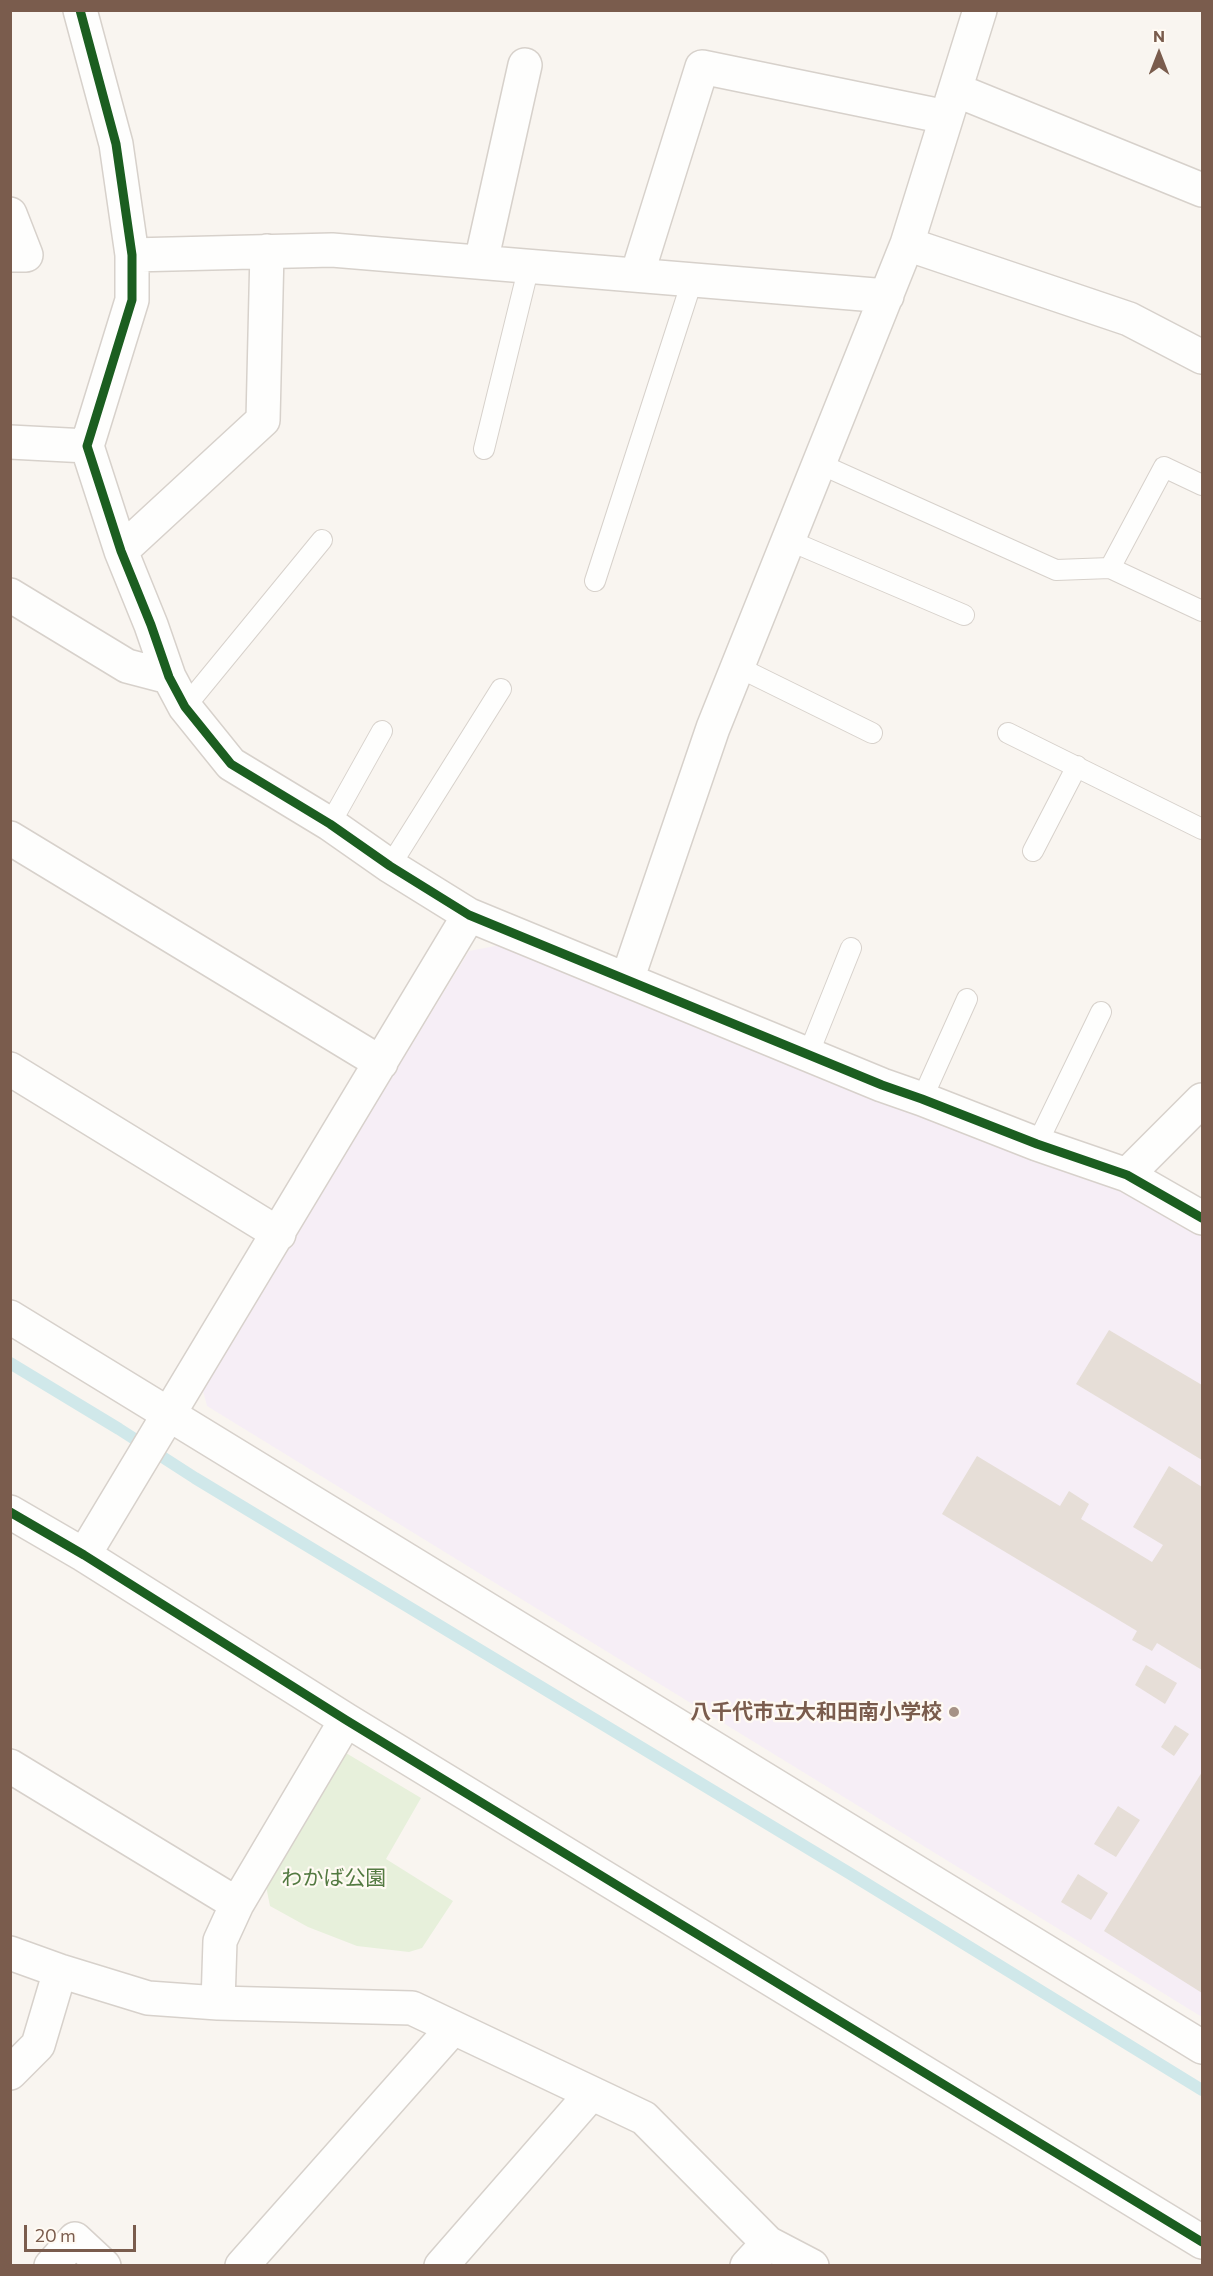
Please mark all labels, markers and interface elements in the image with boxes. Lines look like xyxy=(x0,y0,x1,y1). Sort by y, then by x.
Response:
north arrow xyxy=(1129,24,1189,84)
text: N xyxy=(1153,26,1165,45)
place label: 八千代市立大和田南小学校 xyxy=(690,1699,942,1725)
marker: 八千代市立大和田南小学校 xyxy=(947,1705,961,1719)
park label: わかば公園 xyxy=(282,1865,386,1891)
scale bar xyxy=(27,2213,140,2251)
text: 20 m xyxy=(35,2224,76,2246)

